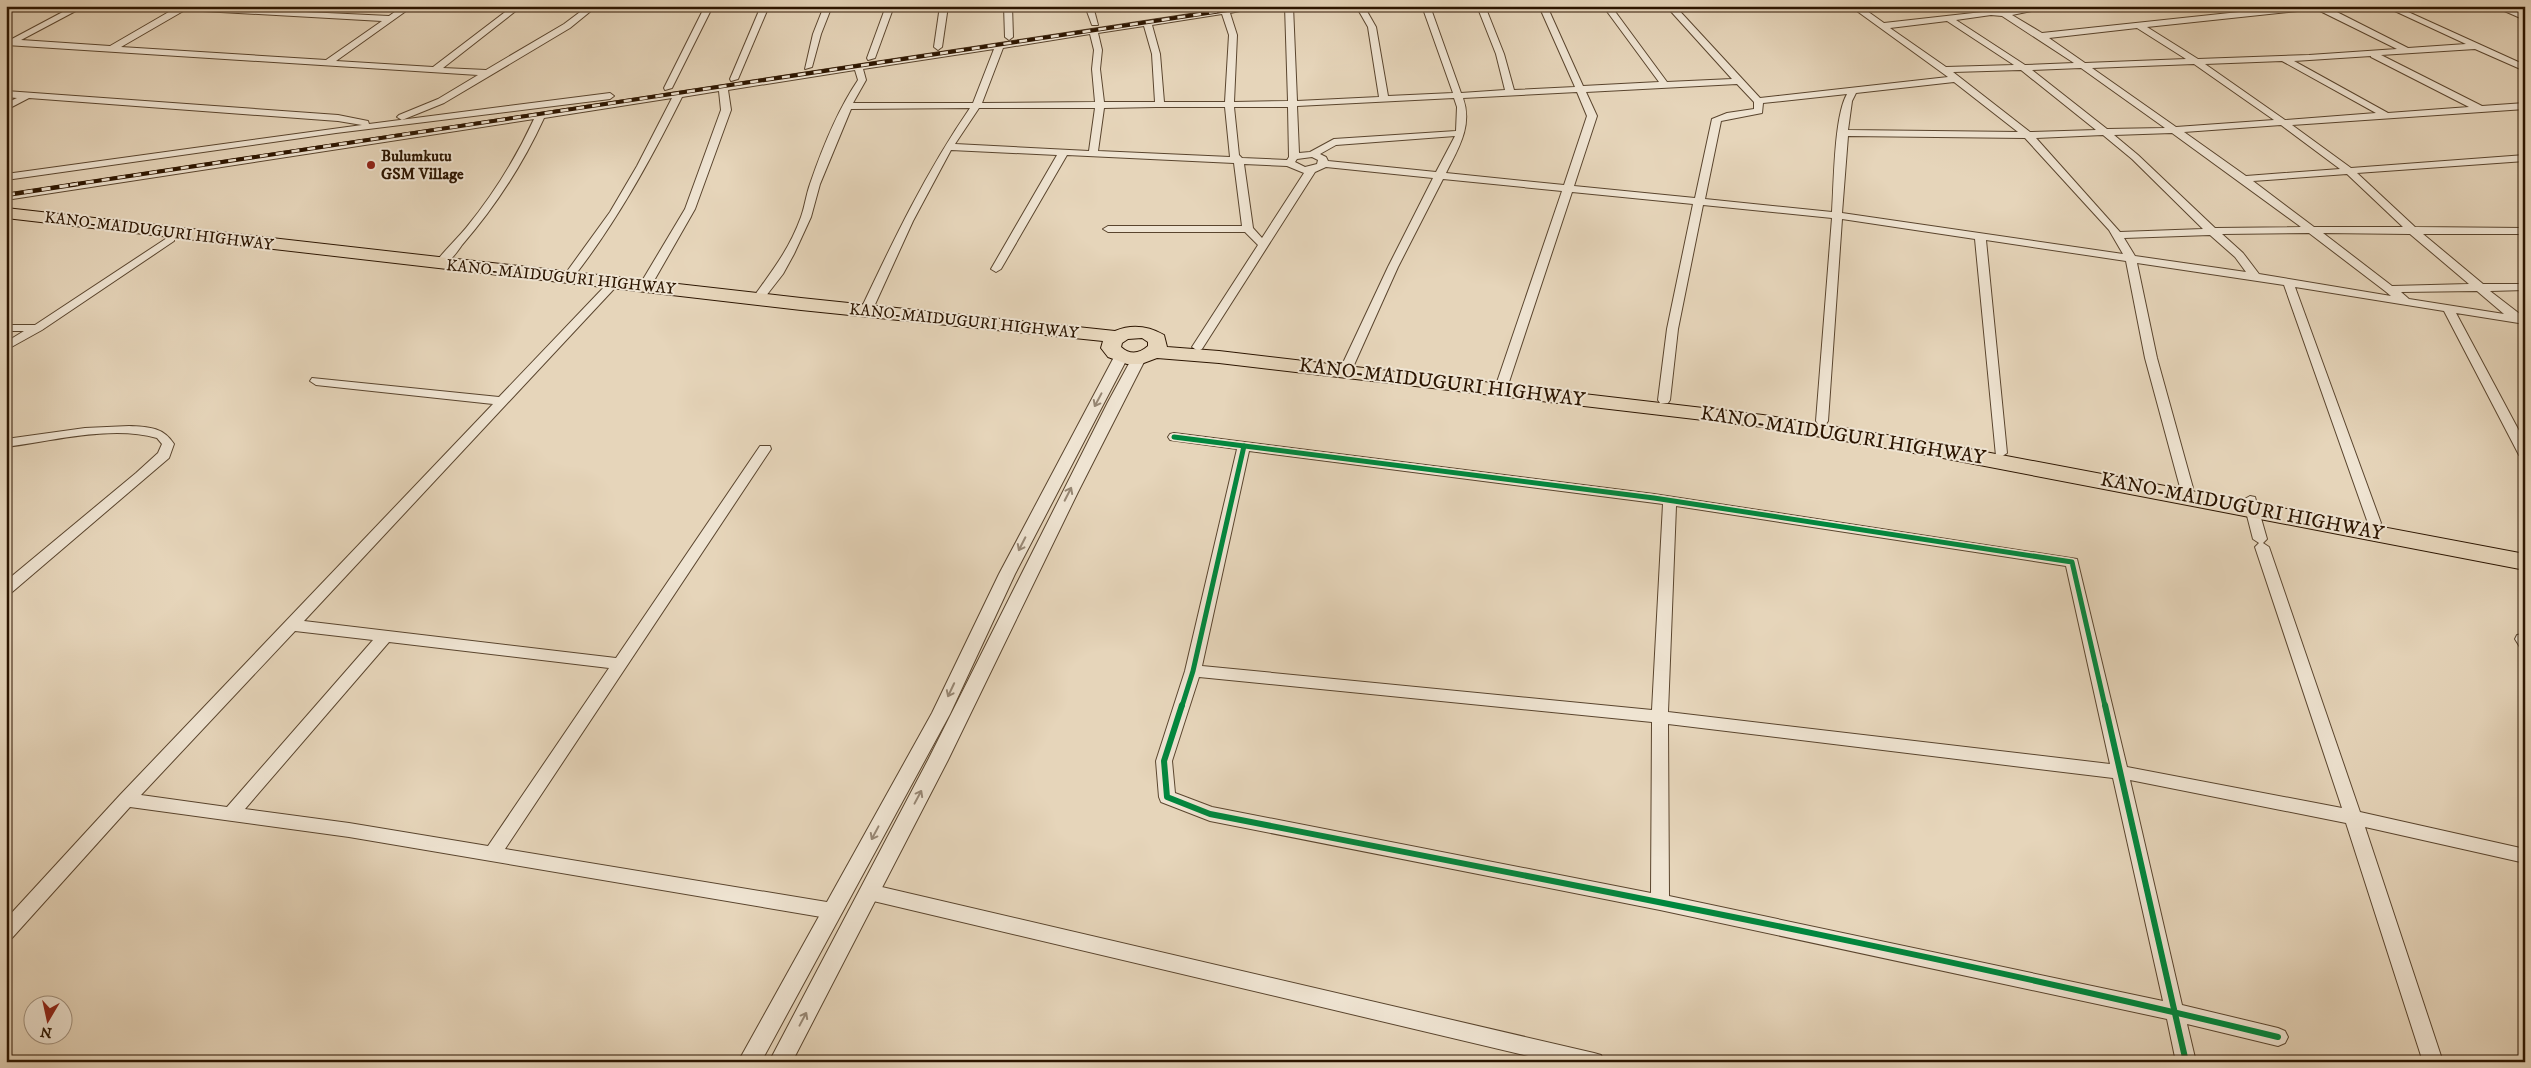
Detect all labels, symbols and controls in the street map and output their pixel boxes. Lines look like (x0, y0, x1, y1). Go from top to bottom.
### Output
place label: Bulumkutu GSM Village (381, 146, 464, 184)
marker: Bulumkutu GSM Village (365, 159, 377, 171)
street label: KANO-MAIDUGURI HIGHWAY (43, 207, 276, 255)
street label: KANO-MAIDUGURI HIGHWAY (445, 255, 678, 299)
street label: KANO-MAIDUGURI HIGHWAY (848, 299, 1081, 343)
street label: KANO-MAIDUGURI HIGHWAY (1297, 353, 1587, 413)
one-way arrow (1093, 392, 1102, 407)
street label: KANO-MAIDUGURI HIGHWAY (1699, 401, 1988, 471)
street label: KANO-MAIDUGURI HIGHWAY (2098, 467, 2386, 547)
one-way arrow (1063, 487, 1073, 502)
one-way arrow (1017, 536, 1027, 551)
one-way arrow (946, 682, 956, 697)
one-way arrow (914, 790, 924, 805)
one-way arrow (870, 826, 880, 841)
north arrow (22, 996, 72, 1046)
one-way arrow (798, 1011, 808, 1026)
text: N (39, 1022, 53, 1042)

